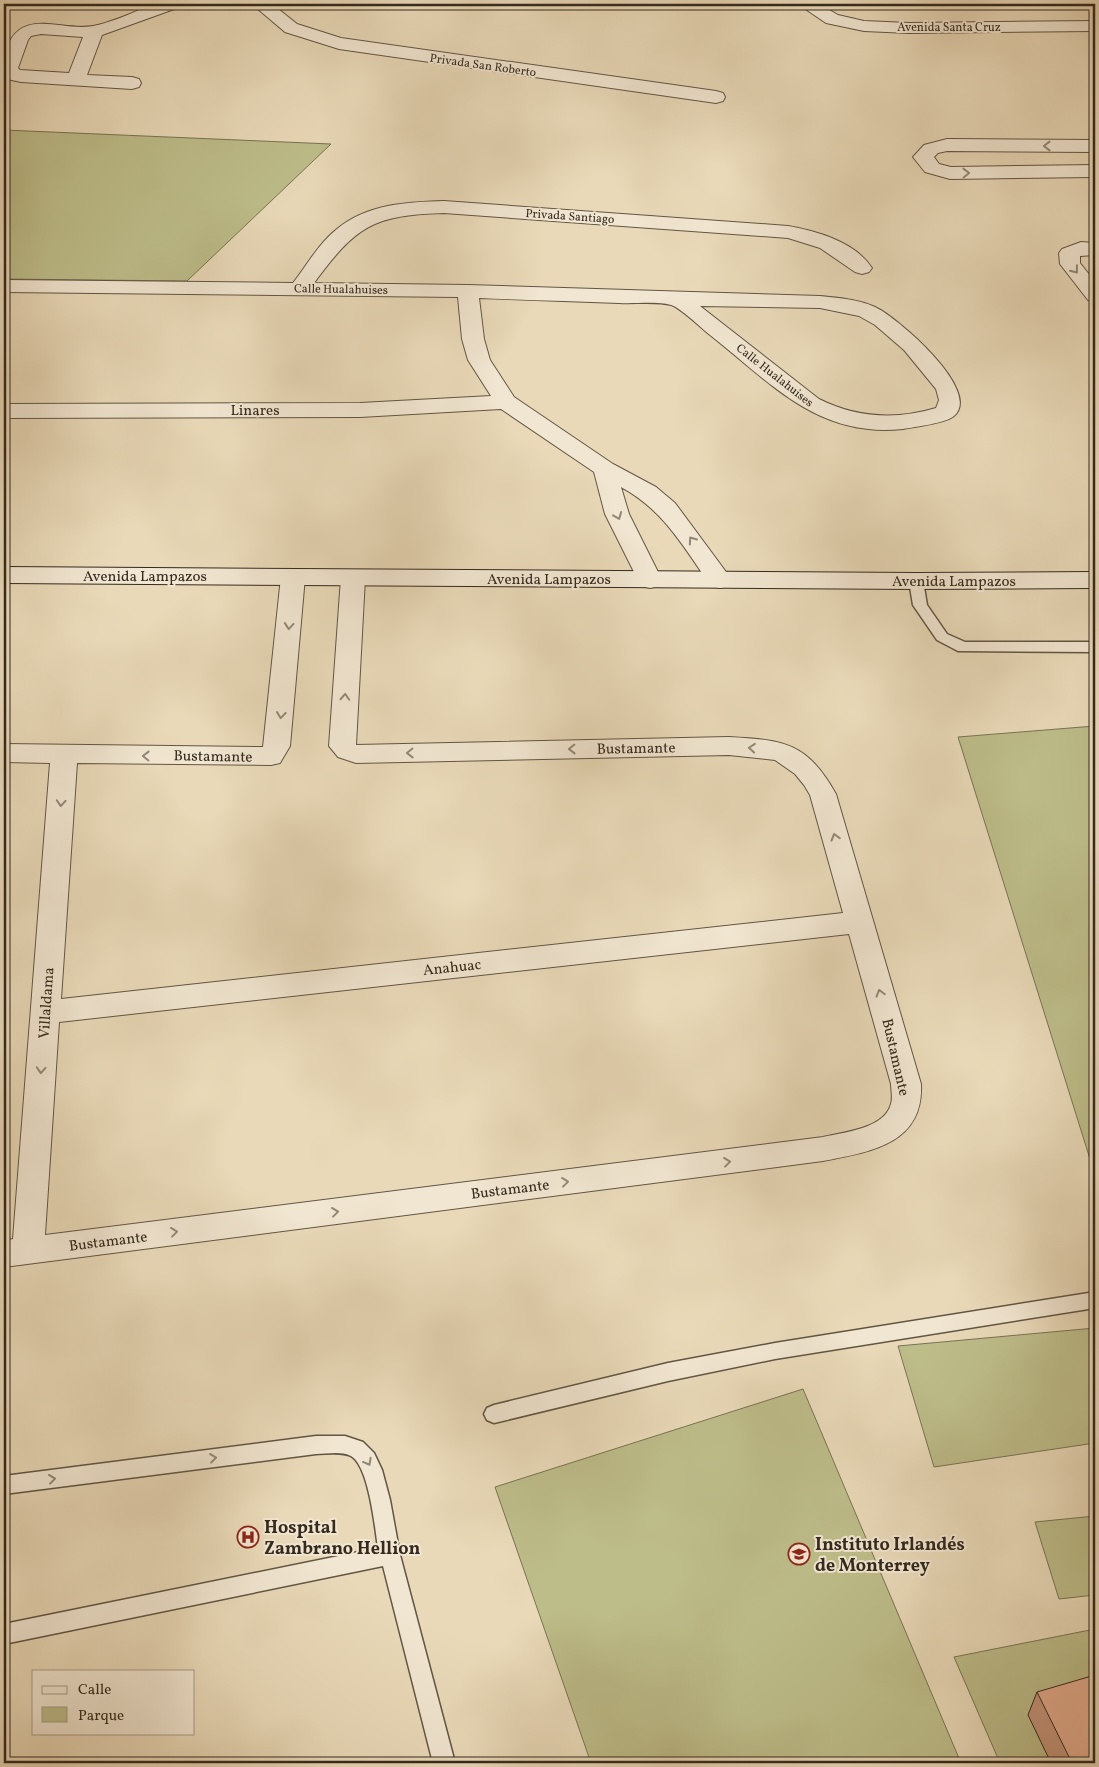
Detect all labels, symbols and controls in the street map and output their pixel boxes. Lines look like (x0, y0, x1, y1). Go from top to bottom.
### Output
street label: Avenida Santa Cruz (897, 20, 1001, 36)
street label: Privada San Roberto (429, 51, 537, 81)
one-way arrow (1042, 141, 1050, 151)
one-way arrow (962, 168, 970, 178)
street label: Privada Santiago (525, 206, 615, 228)
one-way arrow (1069, 265, 1078, 274)
street label: Calle Hualahuises (294, 281, 388, 299)
street label: Calle Hualahuises (732, 341, 816, 411)
street label: Linares (230, 401, 280, 422)
one-way arrow (612, 511, 623, 520)
one-way arrow (689, 536, 698, 546)
street label: Avenida Lampazos (83, 567, 207, 588)
street label: Avenida Lampazos (487, 570, 611, 591)
street label: Avenida Lampazos (892, 572, 1016, 593)
one-way arrow (284, 622, 295, 630)
one-way arrow (339, 693, 350, 701)
one-way arrow (276, 711, 287, 719)
street label: Bustamante (596, 738, 676, 761)
one-way arrow (748, 742, 756, 753)
one-way arrow (568, 744, 576, 755)
street label: Bustamante (173, 746, 253, 769)
one-way arrow (405, 748, 413, 758)
one-way arrow (142, 751, 150, 761)
one-way arrow (55, 800, 66, 808)
one-way arrow (831, 834, 841, 842)
street label: Anahuac (422, 955, 483, 982)
street label: Villaldama (35, 967, 60, 1040)
one-way arrow (876, 990, 886, 998)
street label: Bustamante (875, 1017, 914, 1098)
one-way arrow (35, 1066, 46, 1074)
one-way arrow (722, 1157, 731, 1167)
street label: Bustamante (470, 1175, 551, 1206)
one-way arrow (562, 1177, 570, 1188)
one-way arrow (331, 1207, 339, 1218)
street label: Bustamante (68, 1227, 149, 1258)
one-way arrow (169, 1228, 178, 1238)
one-way arrow (210, 1453, 218, 1464)
one-way arrow (361, 1457, 371, 1466)
one-way arrow (48, 1474, 56, 1485)
place label: Hospital Zambrano Hellion (264, 1516, 420, 1562)
hospital icon: Hospital Zambrano Hellion (236, 1525, 260, 1549)
place label: Instituto Irlandés de Monterrey (815, 1533, 965, 1579)
school or university icon: Instituto Irlandés de Monterrey (787, 1542, 811, 1566)
legend (32, 1670, 195, 1734)
text: Calle (78, 1680, 111, 1701)
text: Parque (78, 1706, 124, 1727)

